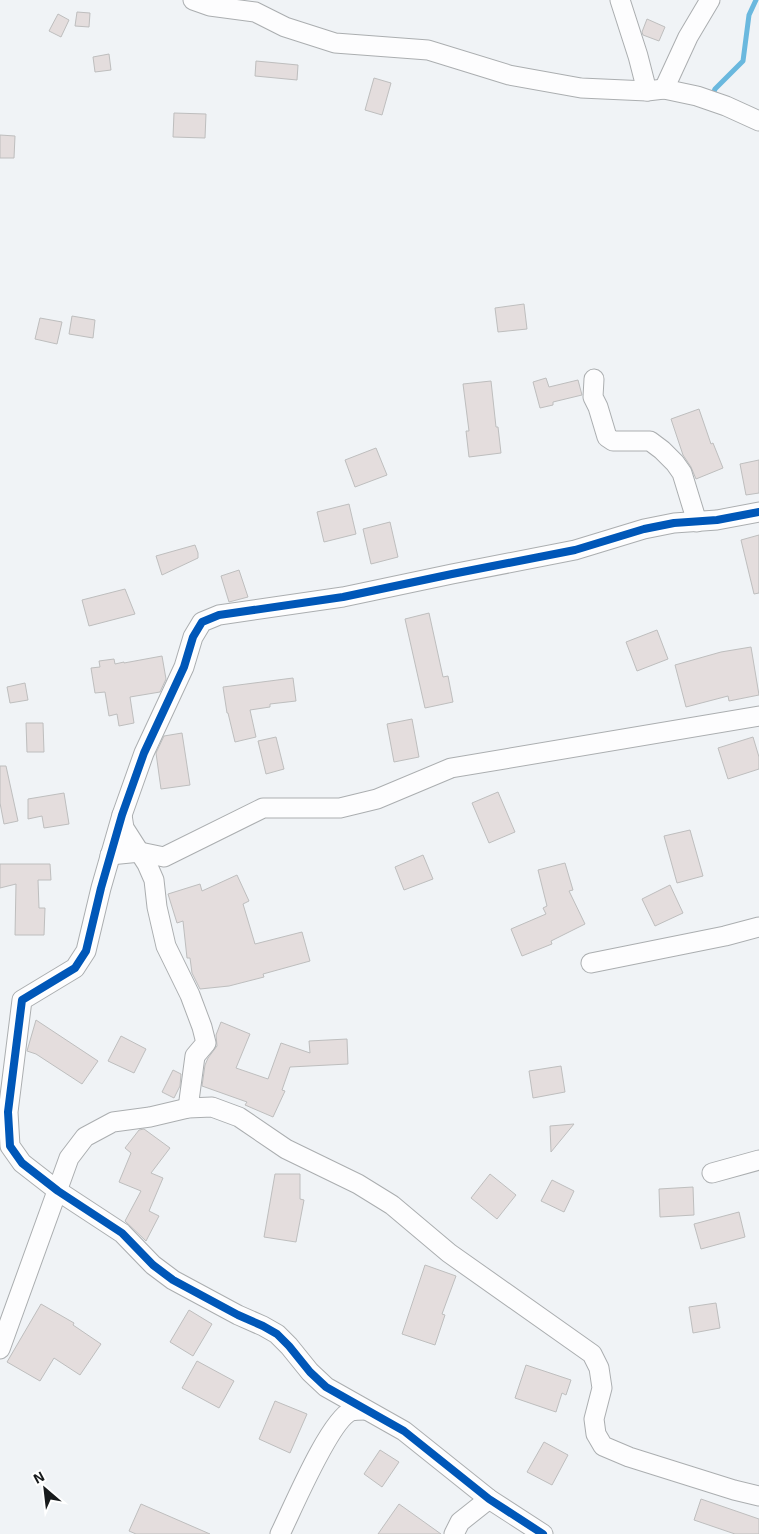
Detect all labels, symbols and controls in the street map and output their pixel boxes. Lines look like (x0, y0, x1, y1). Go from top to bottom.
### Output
north arrow (20, 1464, 70, 1514)
text: N (30, 1467, 47, 1487)

